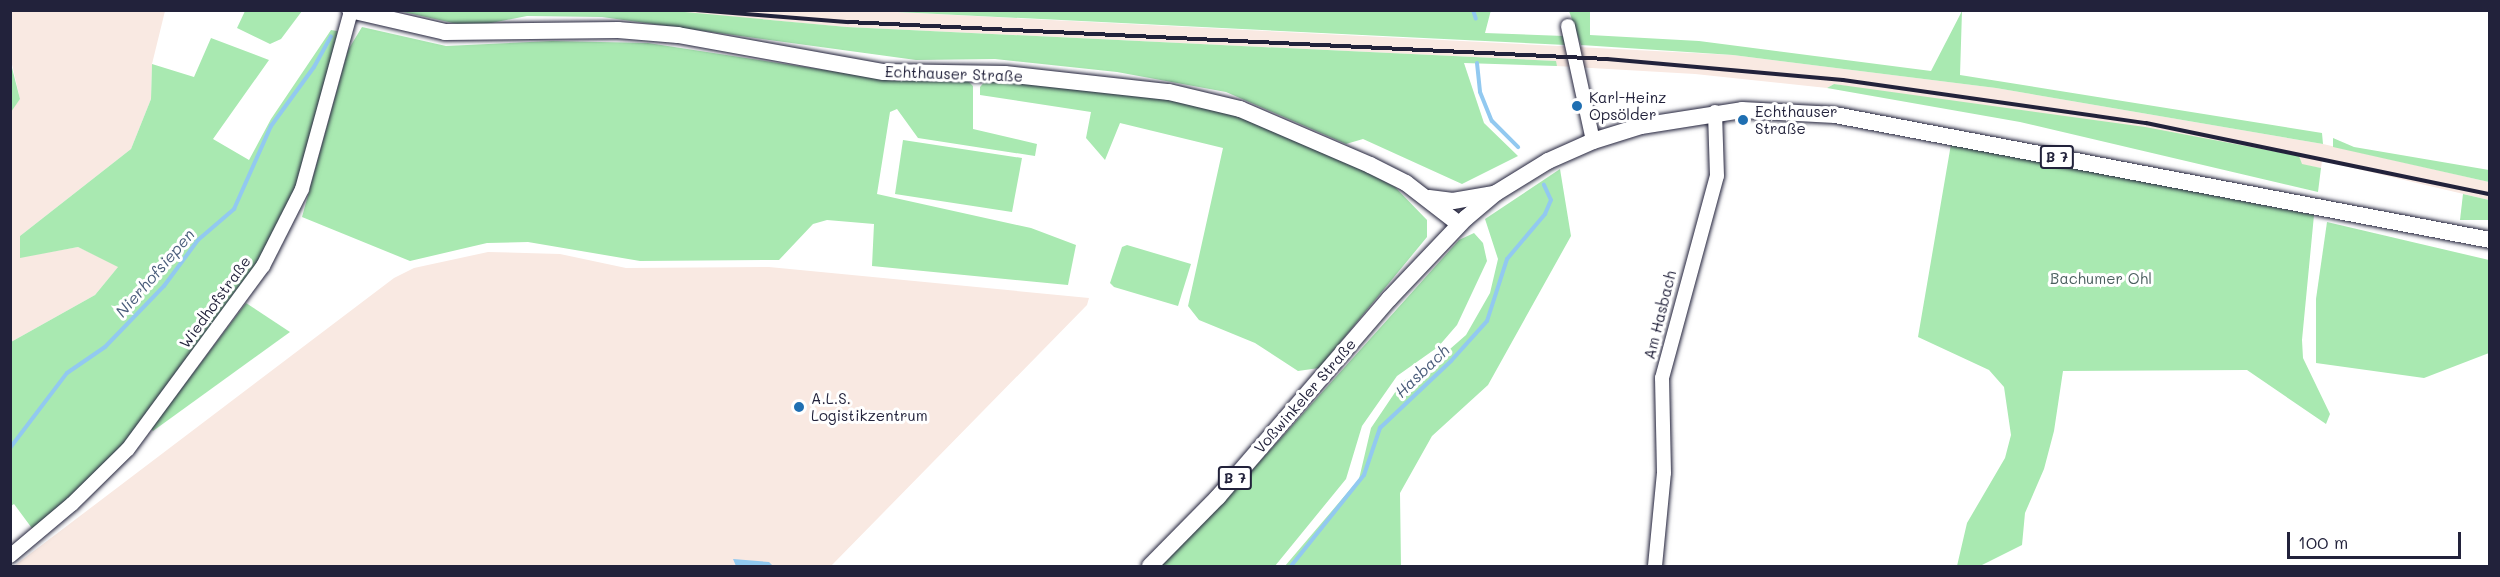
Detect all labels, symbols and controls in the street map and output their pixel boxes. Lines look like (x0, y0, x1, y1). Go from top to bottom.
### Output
street label: Echthauser Straße (885, 63, 1023, 85)
place label: Karl-Heinz Opsölder (1589, 88, 1666, 123)
marker: Karl-Heinz Opsölder (1570, 99, 1584, 113)
place label: Echthauser Straße (1755, 102, 1838, 137)
marker: Echthauser Straße (1736, 113, 1750, 127)
road number: B 7 (2039, 146, 2075, 168)
water label: Nierhofsiepen (111, 225, 199, 321)
street label: Wiedhofstraße (176, 252, 254, 352)
street label: Am Hasbach (1640, 269, 1680, 361)
park label: Bachumer Ohl (2050, 270, 2152, 288)
street label: Voßwinkeler Straße (1250, 335, 1360, 457)
water label: Hasbach (1391, 341, 1453, 401)
place label: A.L.S. Logistikzentrum (811, 389, 928, 424)
marker: A.L.S. Logistikzentrum (792, 400, 806, 414)
road number: B 7 (1217, 467, 1253, 489)
scale bar (2290, 520, 2464, 558)
text: 100 m (2298, 530, 2348, 554)

